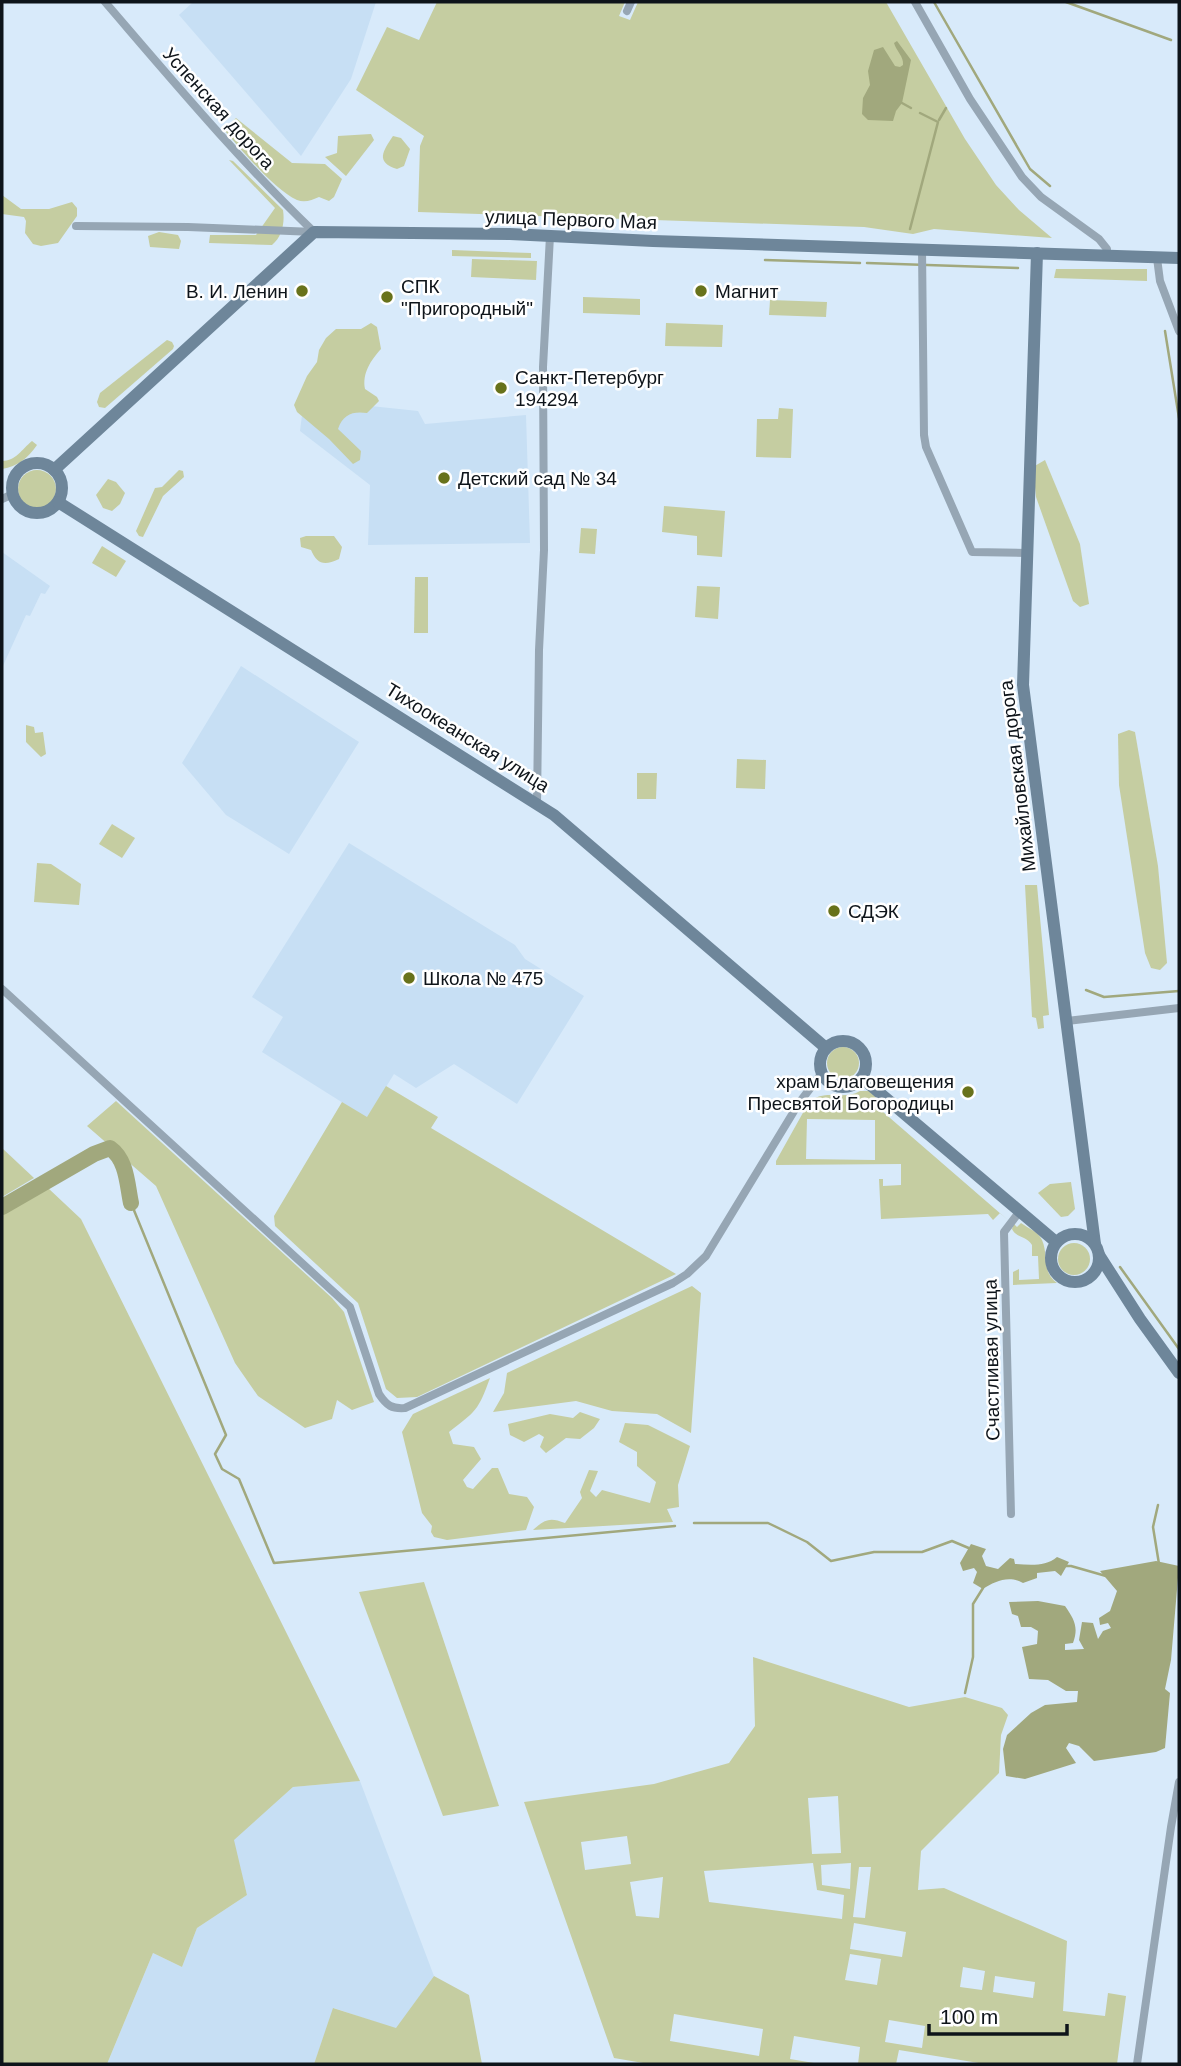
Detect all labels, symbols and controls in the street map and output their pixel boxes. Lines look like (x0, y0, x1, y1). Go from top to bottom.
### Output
street label: Успенская дорога (159, 43, 279, 174)
street label: улица Первого Мая (485, 206, 657, 233)
place label: СПК "Пригородный" (401, 276, 533, 319)
place label: В. И. Ленин (186, 281, 288, 302)
place label: Магнит (715, 281, 779, 302)
marker: В. И. Ленин (294, 283, 310, 299)
marker: Магнит (693, 283, 709, 299)
marker: СПК "Пригородный" (379, 289, 395, 305)
place label: Санкт-Петербург 194294 (515, 367, 664, 410)
marker: Санкт-Петербург 194294 (493, 380, 509, 396)
place label: Детский сад № 34 (458, 468, 617, 489)
marker: Детский сад № 34 (436, 470, 452, 486)
street label: Тихоокеанская улица (382, 679, 554, 797)
street label: Михайловская дорога (995, 679, 1040, 873)
place label: СДЭК (848, 901, 899, 922)
marker: СДЭК (826, 903, 842, 919)
place label: Школа № 475 (423, 968, 543, 989)
marker: Школа № 475 (401, 970, 417, 986)
place label: храм Благовещения Пресвятой Богородицы (748, 1071, 954, 1114)
marker: храм Благовещения Пресвятой Богородицы (960, 1084, 976, 1100)
street label: Счастливая улица (980, 1279, 1003, 1441)
scale bar (929, 1993, 1067, 2037)
text: 100 m (940, 2005, 998, 2028)

